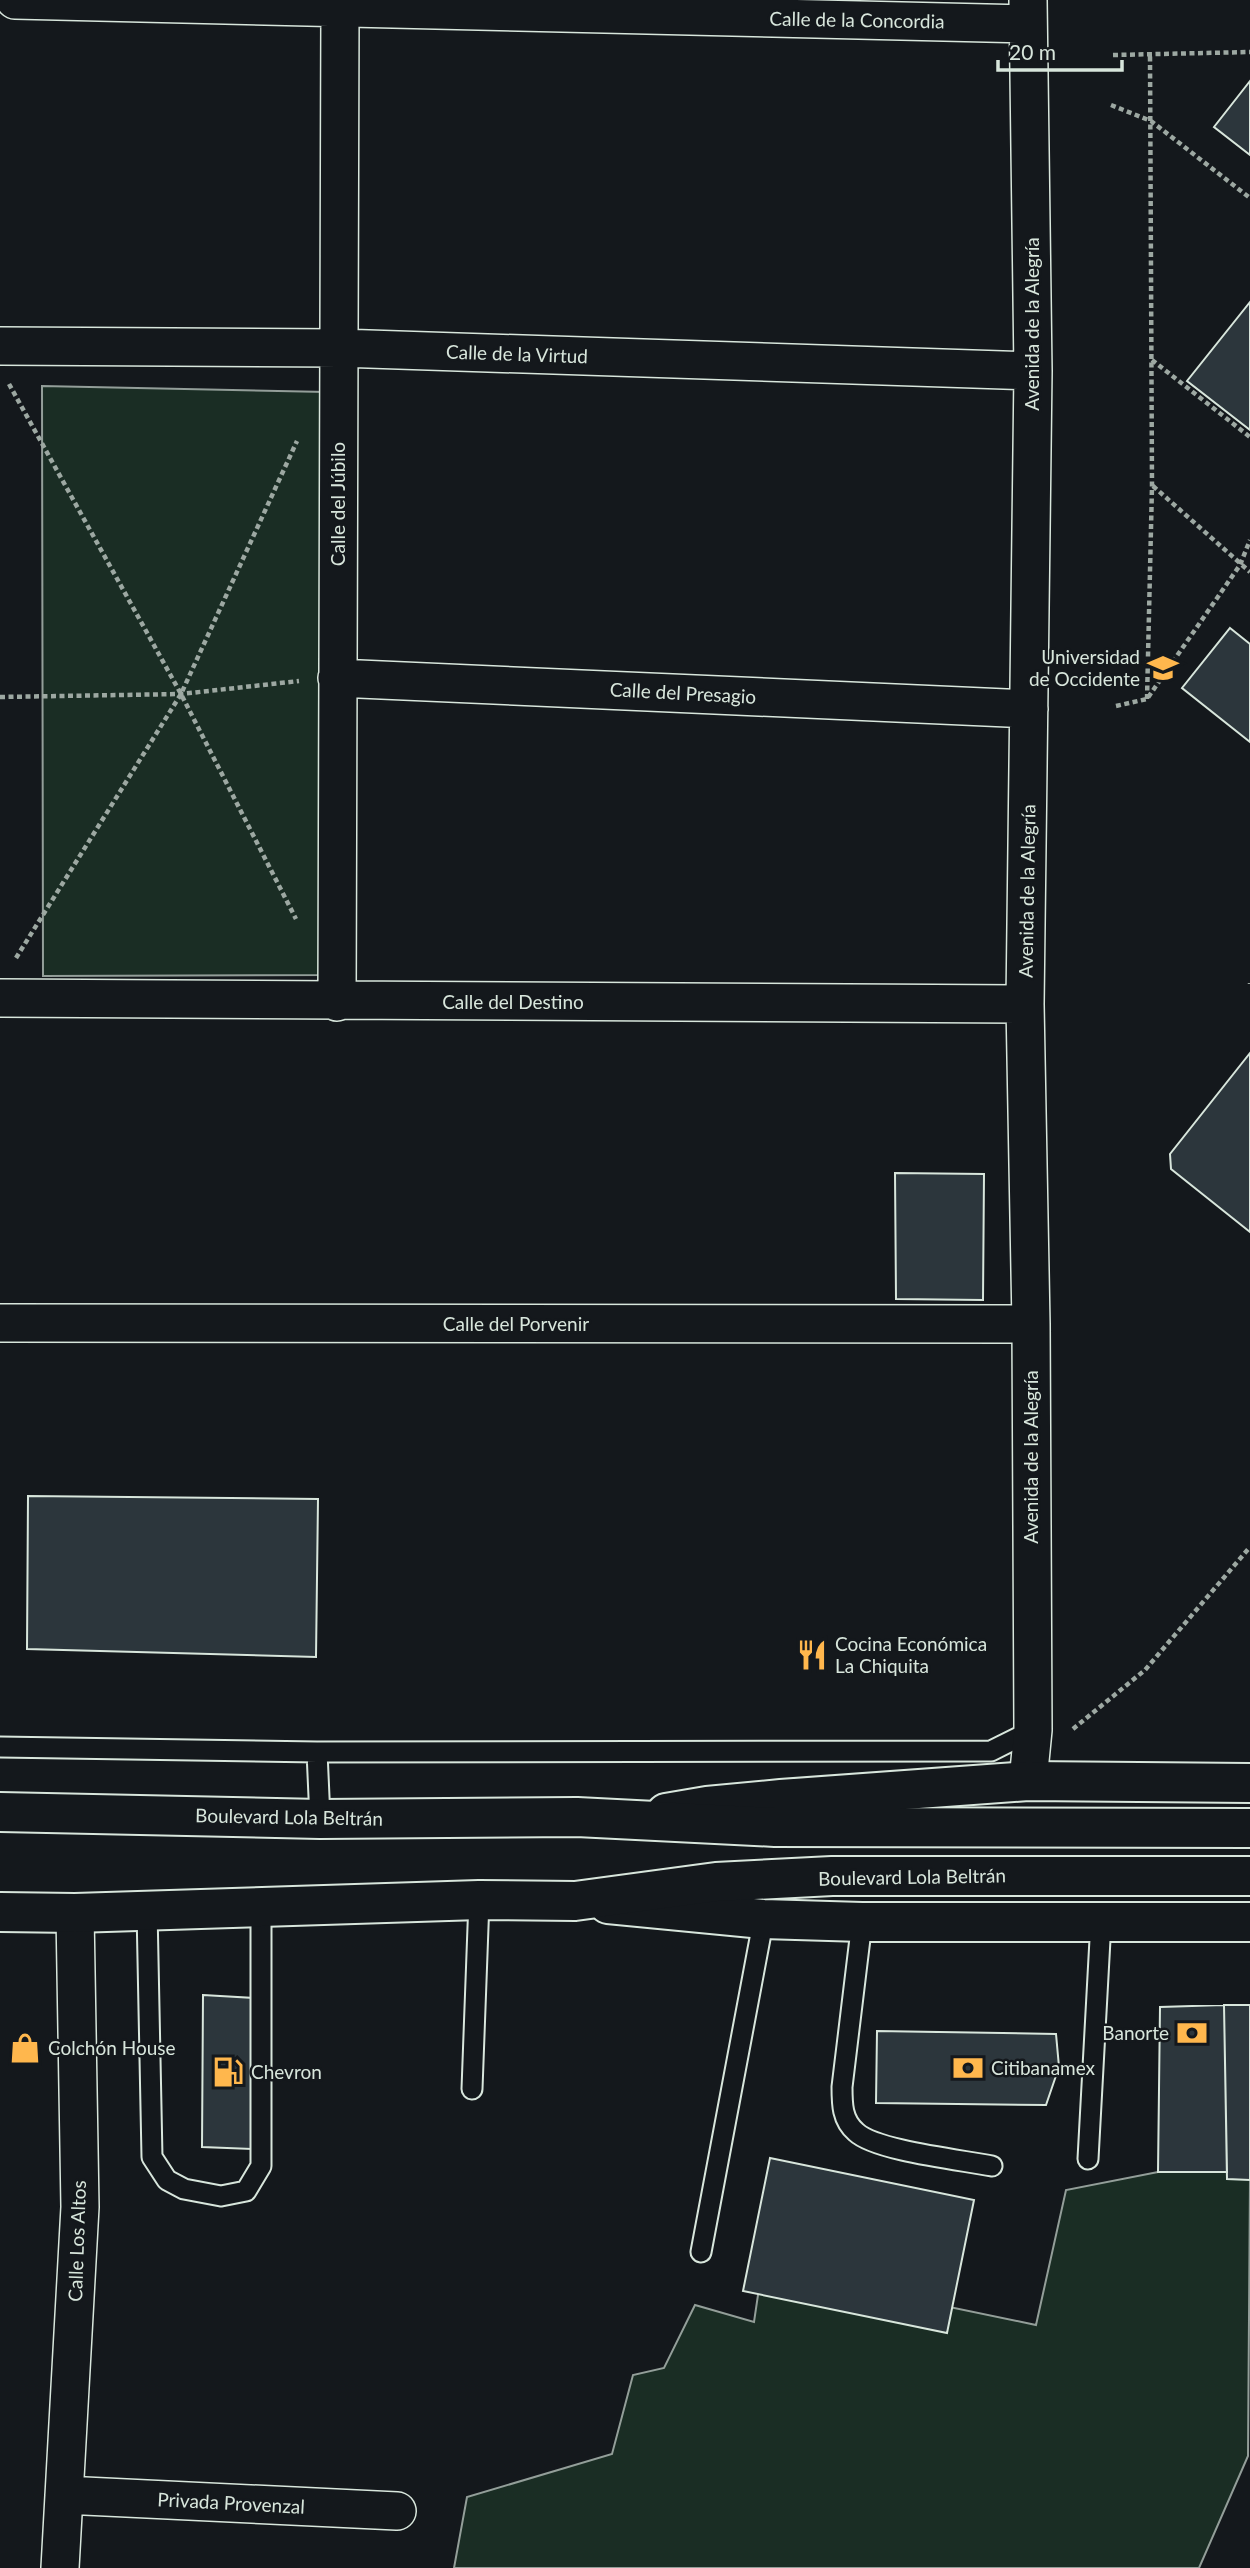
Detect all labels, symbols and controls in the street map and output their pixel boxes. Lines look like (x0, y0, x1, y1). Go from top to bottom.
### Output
street label: Calle de la Concordia (769, 6, 945, 33)
scale bar (998, 28, 1122, 72)
text: 20 m (1009, 39, 1056, 64)
street label: Avenida de la Alegría (1020, 237, 1043, 411)
street label: Calle de la Virtud (446, 340, 588, 367)
street label: Calle del Júbilo (326, 442, 349, 566)
place label: Universidad de Occidente (1029, 645, 1140, 690)
school or university icon: Universidad de Occidente (1146, 651, 1180, 685)
street label: Calle del Presagio (609, 677, 757, 708)
street label: Avenida de la Alegría (1013, 804, 1040, 978)
street label: Calle del Destino (442, 990, 584, 1013)
street label: Calle del Porvenir (443, 1312, 589, 1335)
street label: Avenida de la Alegría (1019, 1370, 1042, 1544)
place label: Cocina Económica La Chiquita (835, 1632, 987, 1677)
restaurant icon: Cocina Económica La Chiquita (795, 1638, 829, 1672)
street label: Boulevard Lola Beltrán (195, 1803, 383, 1830)
street label: Boulevard Lola Beltrán (818, 1863, 1006, 1890)
bank icon: Banorte (1175, 2016, 1209, 2050)
place label: Banorte (1102, 2021, 1169, 2044)
shop icon: Colchón House (8, 2031, 42, 2065)
place label: Colchón House (48, 2036, 176, 2059)
bank icon: Citibanamex (951, 2051, 985, 2085)
fuel station icon: Chevron (211, 2055, 245, 2089)
place label: Citibanamex (991, 2056, 1096, 2079)
place label: Chevron (251, 2060, 322, 2083)
street label: Calle Los Altos (63, 2180, 90, 2302)
street label: Privada Provenzal (157, 2487, 305, 2518)

